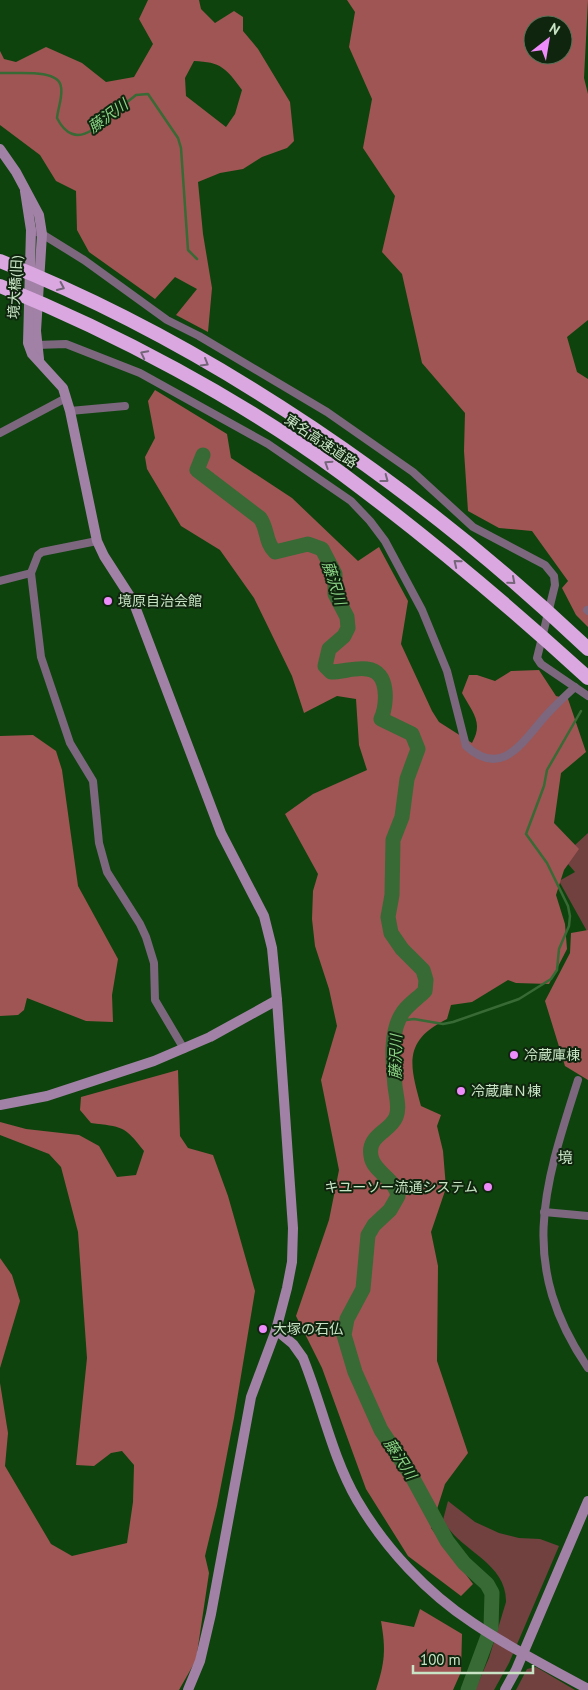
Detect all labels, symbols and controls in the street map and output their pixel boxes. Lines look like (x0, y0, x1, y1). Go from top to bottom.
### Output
north arrow (523, 15, 573, 65)
text: N (546, 19, 563, 39)
water label: 藤沢川 (84, 94, 133, 137)
street label: 境大橋(旧) (4, 255, 26, 319)
one-way arrow (56, 281, 65, 292)
one-way arrow (140, 350, 149, 360)
one-way arrow (199, 356, 208, 366)
street label: 東名高速道路 (281, 410, 361, 472)
one-way arrow (324, 461, 333, 471)
one-way arrow (379, 474, 388, 482)
water label: 藤沢川 (318, 559, 351, 609)
one-way arrow (453, 560, 462, 569)
one-way arrow (506, 575, 515, 583)
place label: 境原自治会館 (118, 592, 202, 610)
marker: 境原自治会館 (102, 595, 114, 607)
water label: 藤沢川 (386, 1032, 405, 1080)
place label: 冷蔵庫棟 (524, 1046, 580, 1064)
marker: 冷蔵庫棟 (508, 1049, 520, 1061)
place label: 冷蔵庫Ｎ棟 (471, 1082, 541, 1100)
marker: 冷蔵庫Ｎ棟 (455, 1085, 467, 1097)
district label: 境 (557, 1148, 573, 1167)
place label: キユーソー流通システム (324, 1178, 478, 1196)
marker: キユーソー流通システム (482, 1181, 494, 1193)
place label: 大塚の石仏 (273, 1320, 343, 1338)
marker: 大塚の石仏 (257, 1323, 269, 1335)
water label: 藤沢川 (380, 1435, 422, 1484)
scale bar (413, 1642, 533, 1674)
text: 100 m (420, 1650, 461, 1669)

